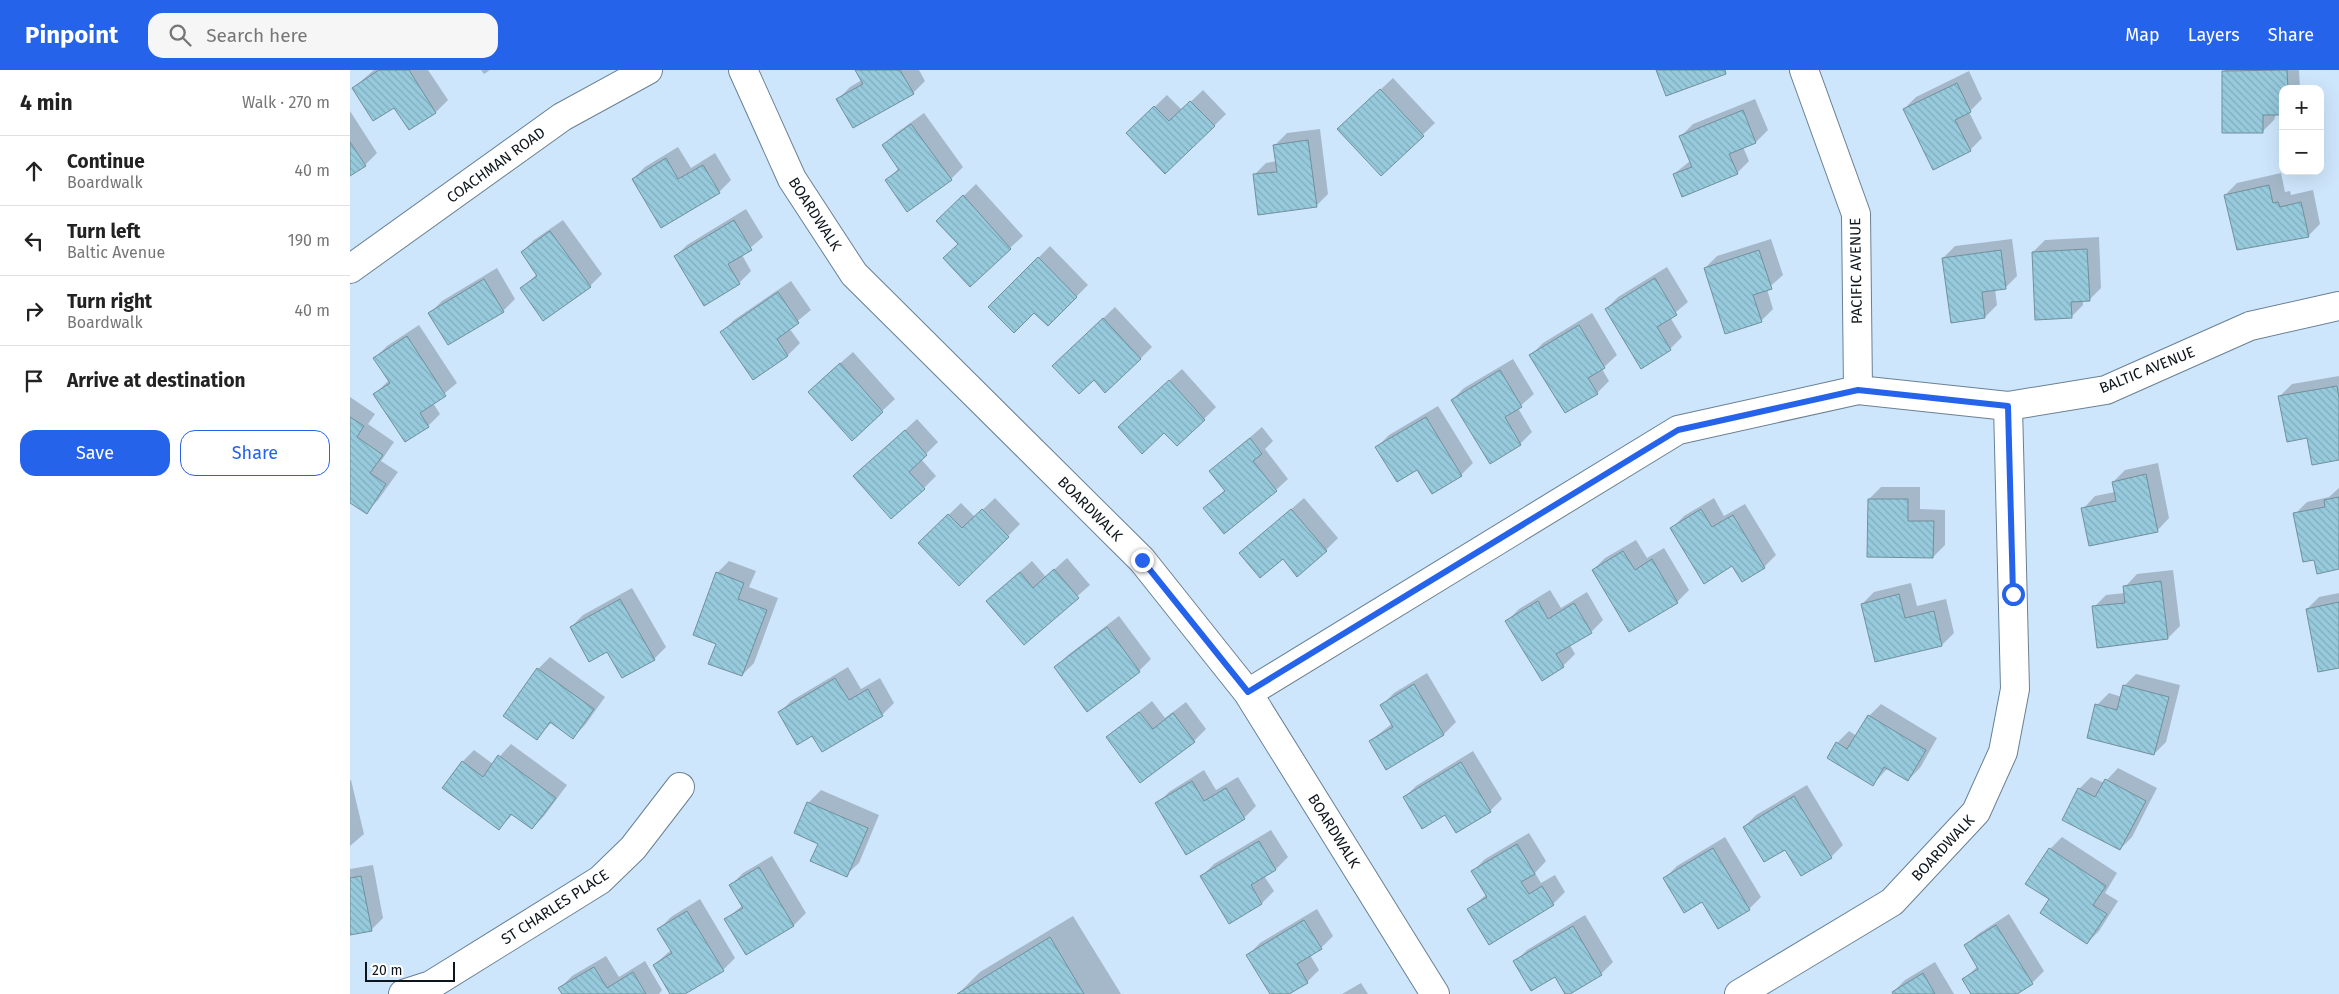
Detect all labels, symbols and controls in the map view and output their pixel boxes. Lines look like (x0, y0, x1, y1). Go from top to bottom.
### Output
search box (148, 13, 498, 58)
text: Pinpoint (25, 21, 118, 49)
icon: search (166, 21, 194, 49)
text: Search here (206, 24, 308, 47)
text: Map (2125, 24, 2160, 46)
text: Layers (2188, 24, 2240, 46)
text: Share (2268, 24, 2314, 46)
map controls (2279, 85, 2324, 175)
button: + (2279, 85, 2324, 130)
text: 4 min (20, 90, 73, 116)
text: Walk · 270 m (242, 93, 330, 112)
street label: COACHMAN ROAD (443, 123, 549, 207)
button: − (2279, 130, 2324, 175)
text: Continue (67, 150, 145, 173)
icon: ahead (20, 157, 48, 185)
text: 40 m (295, 161, 330, 180)
text: Boardwalk (67, 173, 143, 192)
street label: BOARDWALK (785, 174, 846, 254)
street label: PACIFIC AVENUE (1846, 218, 1866, 324)
text: Turn left (67, 220, 141, 243)
icon: left (20, 227, 48, 255)
text: 190 m (288, 231, 330, 250)
text: Baltic Avenue (67, 243, 165, 262)
text: Turn right (67, 290, 152, 313)
icon: right (20, 297, 48, 325)
text: 40 m (295, 301, 330, 320)
text: Boardwalk (67, 313, 143, 332)
street label: BALTIC AVENUE (2097, 343, 2197, 397)
icon: arrive (20, 367, 48, 395)
text: Arrive at destination (67, 369, 246, 392)
button: Save (20, 430, 170, 476)
button: Share (180, 430, 330, 476)
street label: BOARDWALK (1054, 473, 1126, 545)
route end (1131, 549, 1154, 572)
route start (2002, 583, 2025, 606)
street label: BOARDWALK (1304, 791, 1364, 872)
street label: BOARDWALK (1908, 811, 1978, 885)
street label: ST CHARLES PLACE (498, 866, 612, 948)
scale bar (365, 959, 455, 982)
text: 20 m (372, 962, 402, 979)

